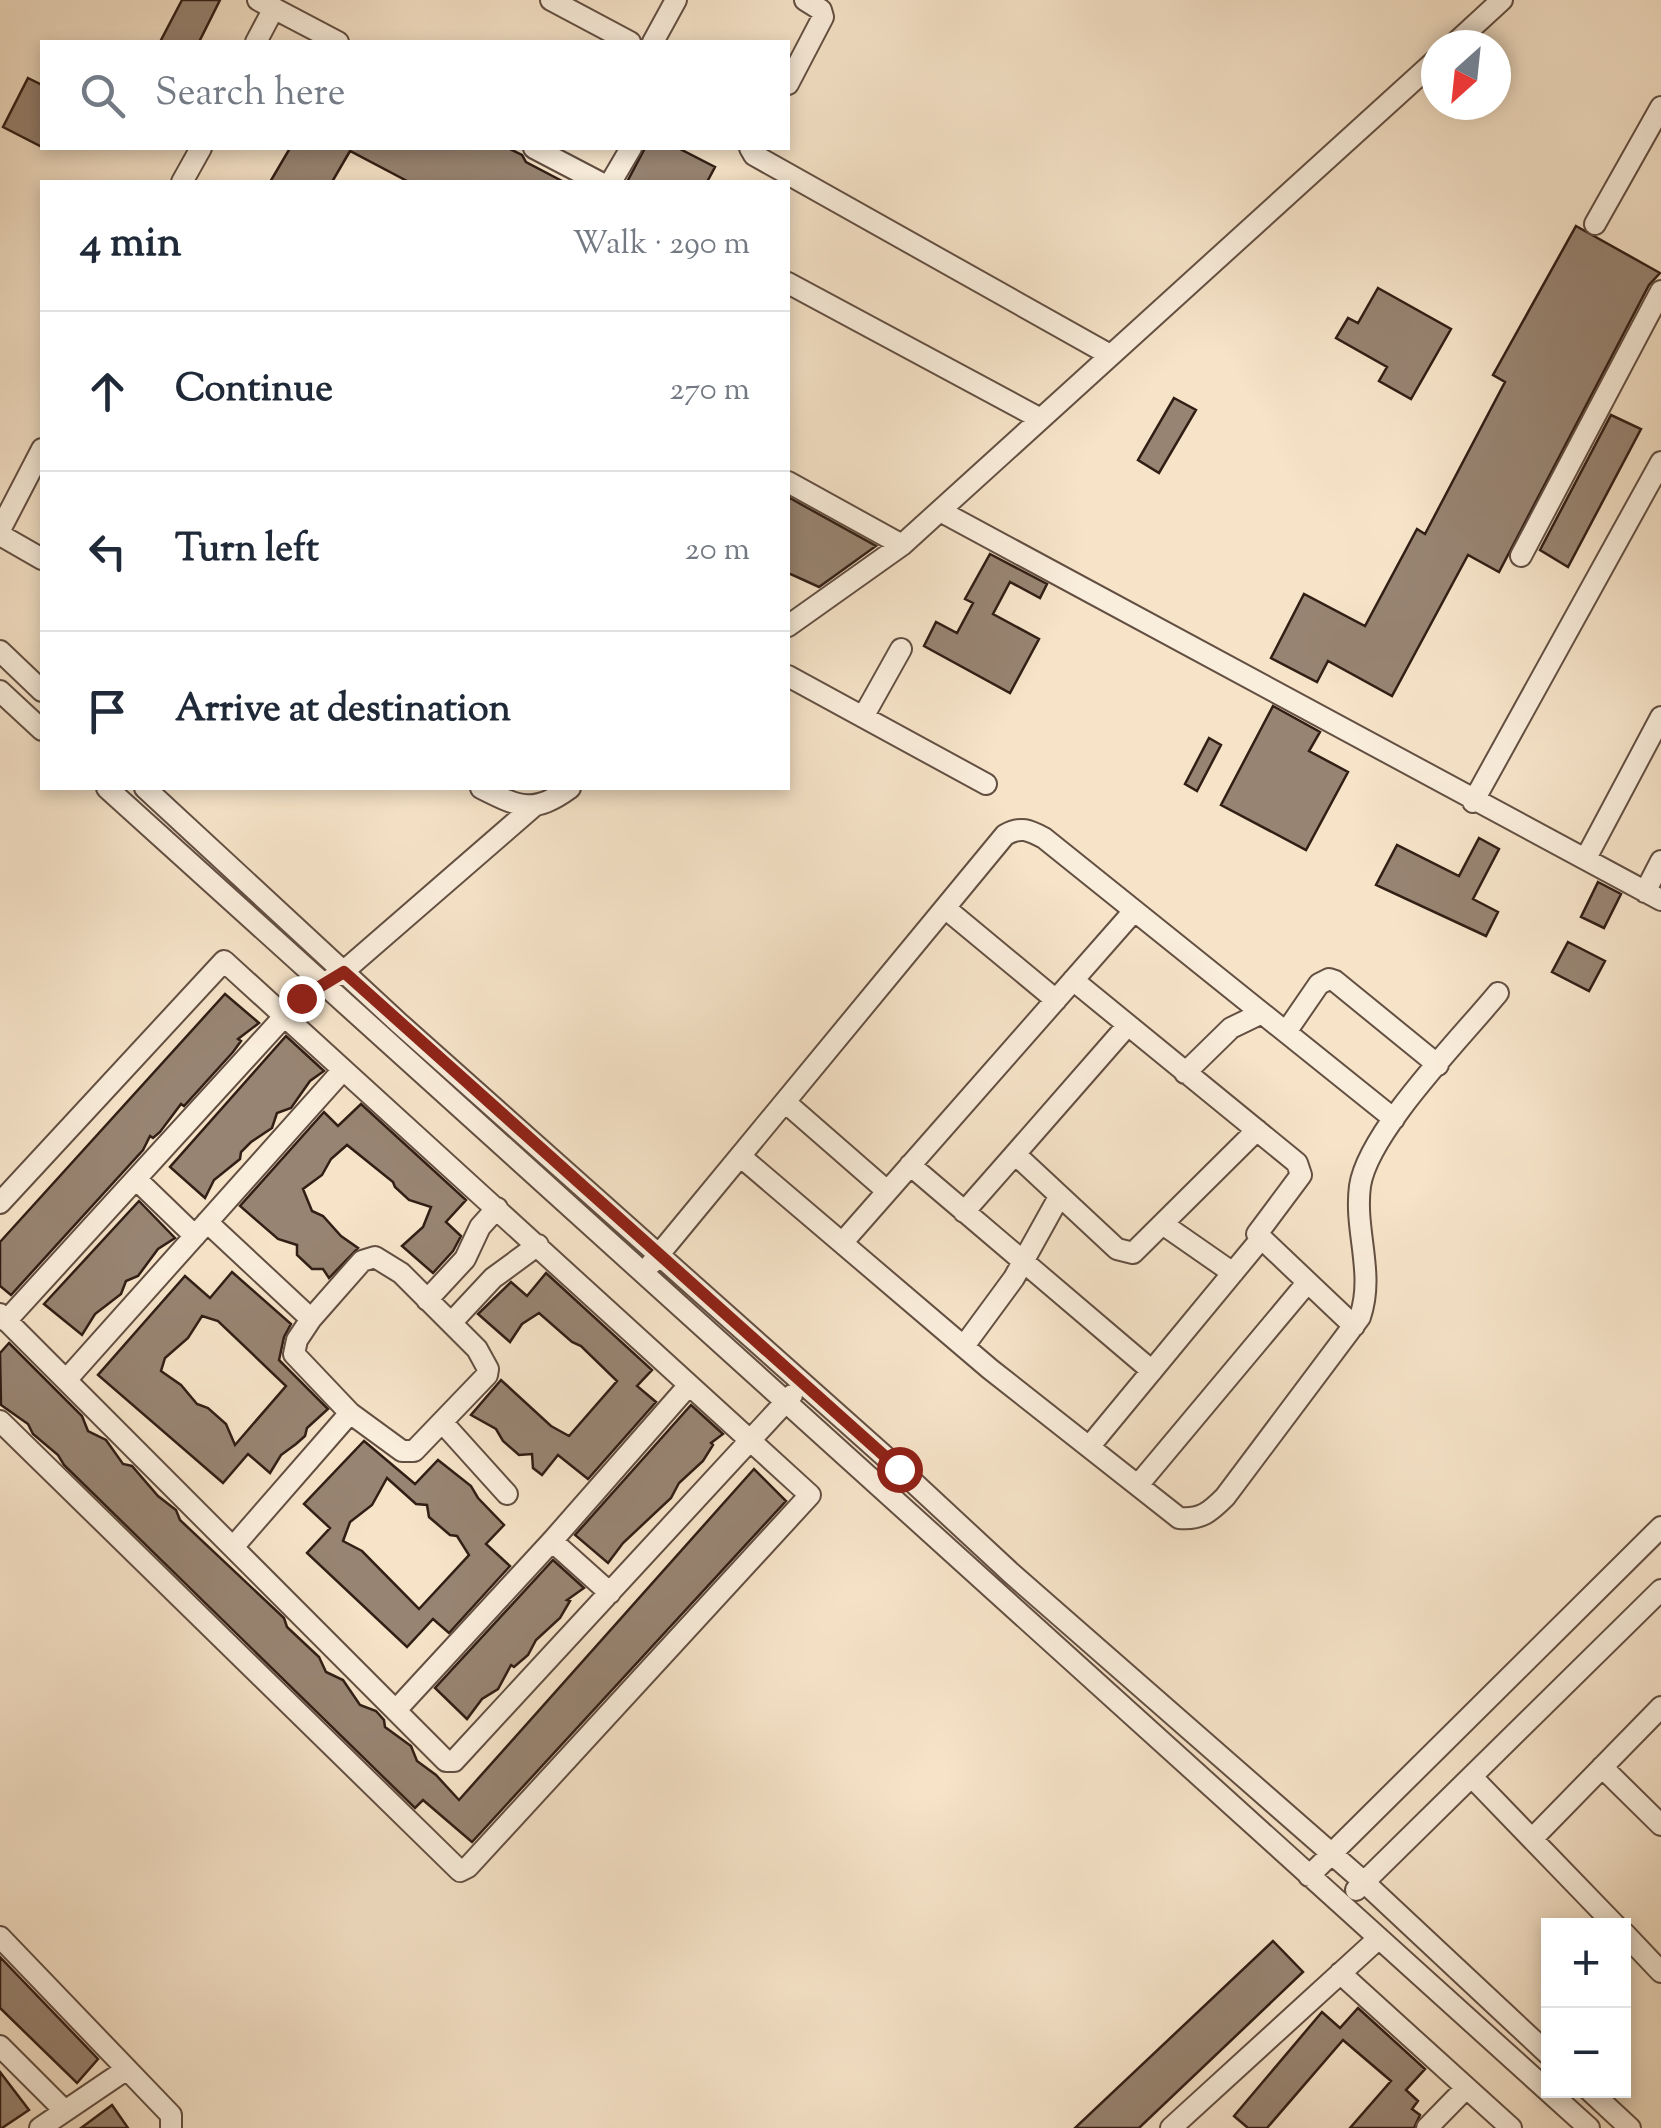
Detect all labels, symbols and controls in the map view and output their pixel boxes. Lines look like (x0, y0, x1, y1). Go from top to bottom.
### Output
north arrow (1421, 30, 1511, 120)
search box (40, 40, 790, 150)
icon: search (75, 68, 130, 123)
text: Search here (155, 68, 346, 122)
text: 4 min (80, 215, 182, 275)
text: Walk · 290 m (572, 222, 750, 268)
icon: ahead (80, 364, 135, 419)
text: Continue (175, 364, 333, 418)
text: 270 m (669, 368, 750, 414)
icon: left (80, 524, 135, 579)
text: Turn left (175, 524, 319, 578)
text: 20 m (685, 528, 750, 574)
icon: arrive (80, 684, 135, 739)
text: Arrive at destination (175, 684, 511, 738)
route end (279, 976, 325, 1022)
route start (877, 1447, 923, 1493)
map controls (1541, 1918, 1631, 2098)
button: + (1541, 1918, 1631, 2008)
button: − (1541, 2008, 1631, 2098)

